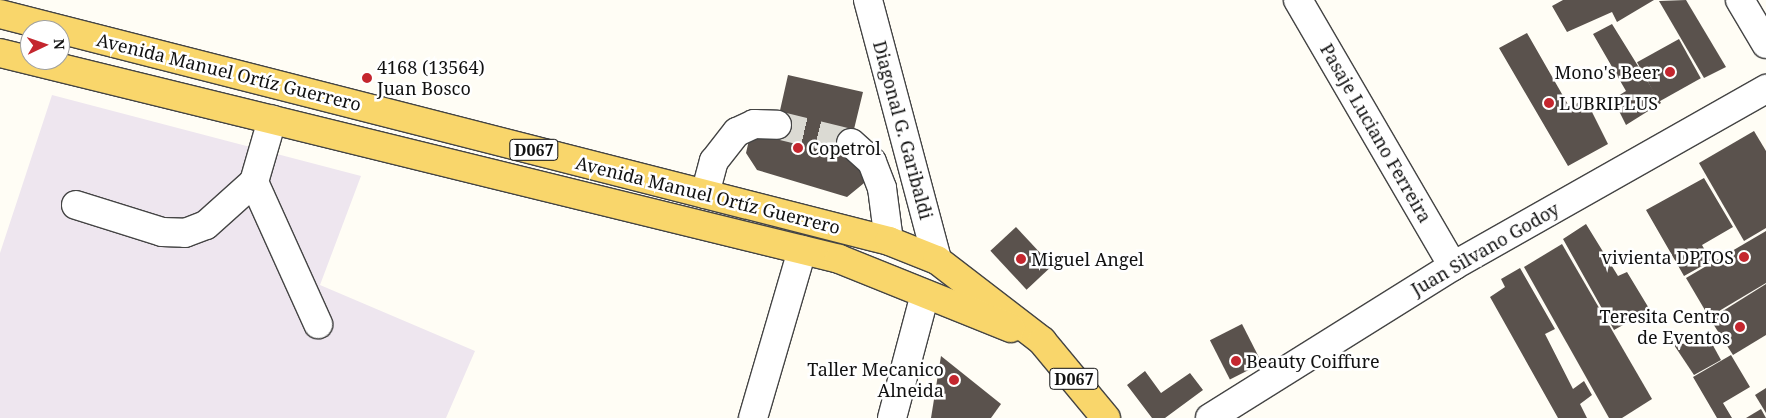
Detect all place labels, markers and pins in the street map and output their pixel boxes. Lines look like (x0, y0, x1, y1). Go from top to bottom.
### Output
place label: 4168 (13564) Juan Bosco (377, 57, 485, 100)
place label: Mono's Beer (1554, 61, 1660, 83)
marker: Mono's Beer (1664, 66, 1676, 78)
marker: 4168 (13564) Juan Bosco (361, 72, 373, 84)
place label: LUBRIPLUS (1559, 92, 1658, 114)
marker: LUBRIPLUS (1543, 97, 1555, 109)
place label: Copetrol (808, 137, 881, 159)
marker: Copetrol (792, 142, 804, 154)
place label: vivienta DPTOS (1601, 246, 1734, 268)
place label: Miguel Angel (1031, 248, 1144, 270)
marker: vivienta DPTOS (1738, 251, 1750, 263)
marker: Miguel Angel (1015, 253, 1027, 265)
place label: Teresita Centro de Eventos (1600, 306, 1730, 348)
marker: Teresita Centro de Eventos (1734, 321, 1746, 333)
place label: Beauty Coiffure (1246, 350, 1380, 372)
marker: Beauty Coiffure (1230, 355, 1242, 367)
place label: Taller Mecanico Alneida (807, 359, 944, 402)
marker: Taller Mecanico Alneida (948, 374, 960, 386)

